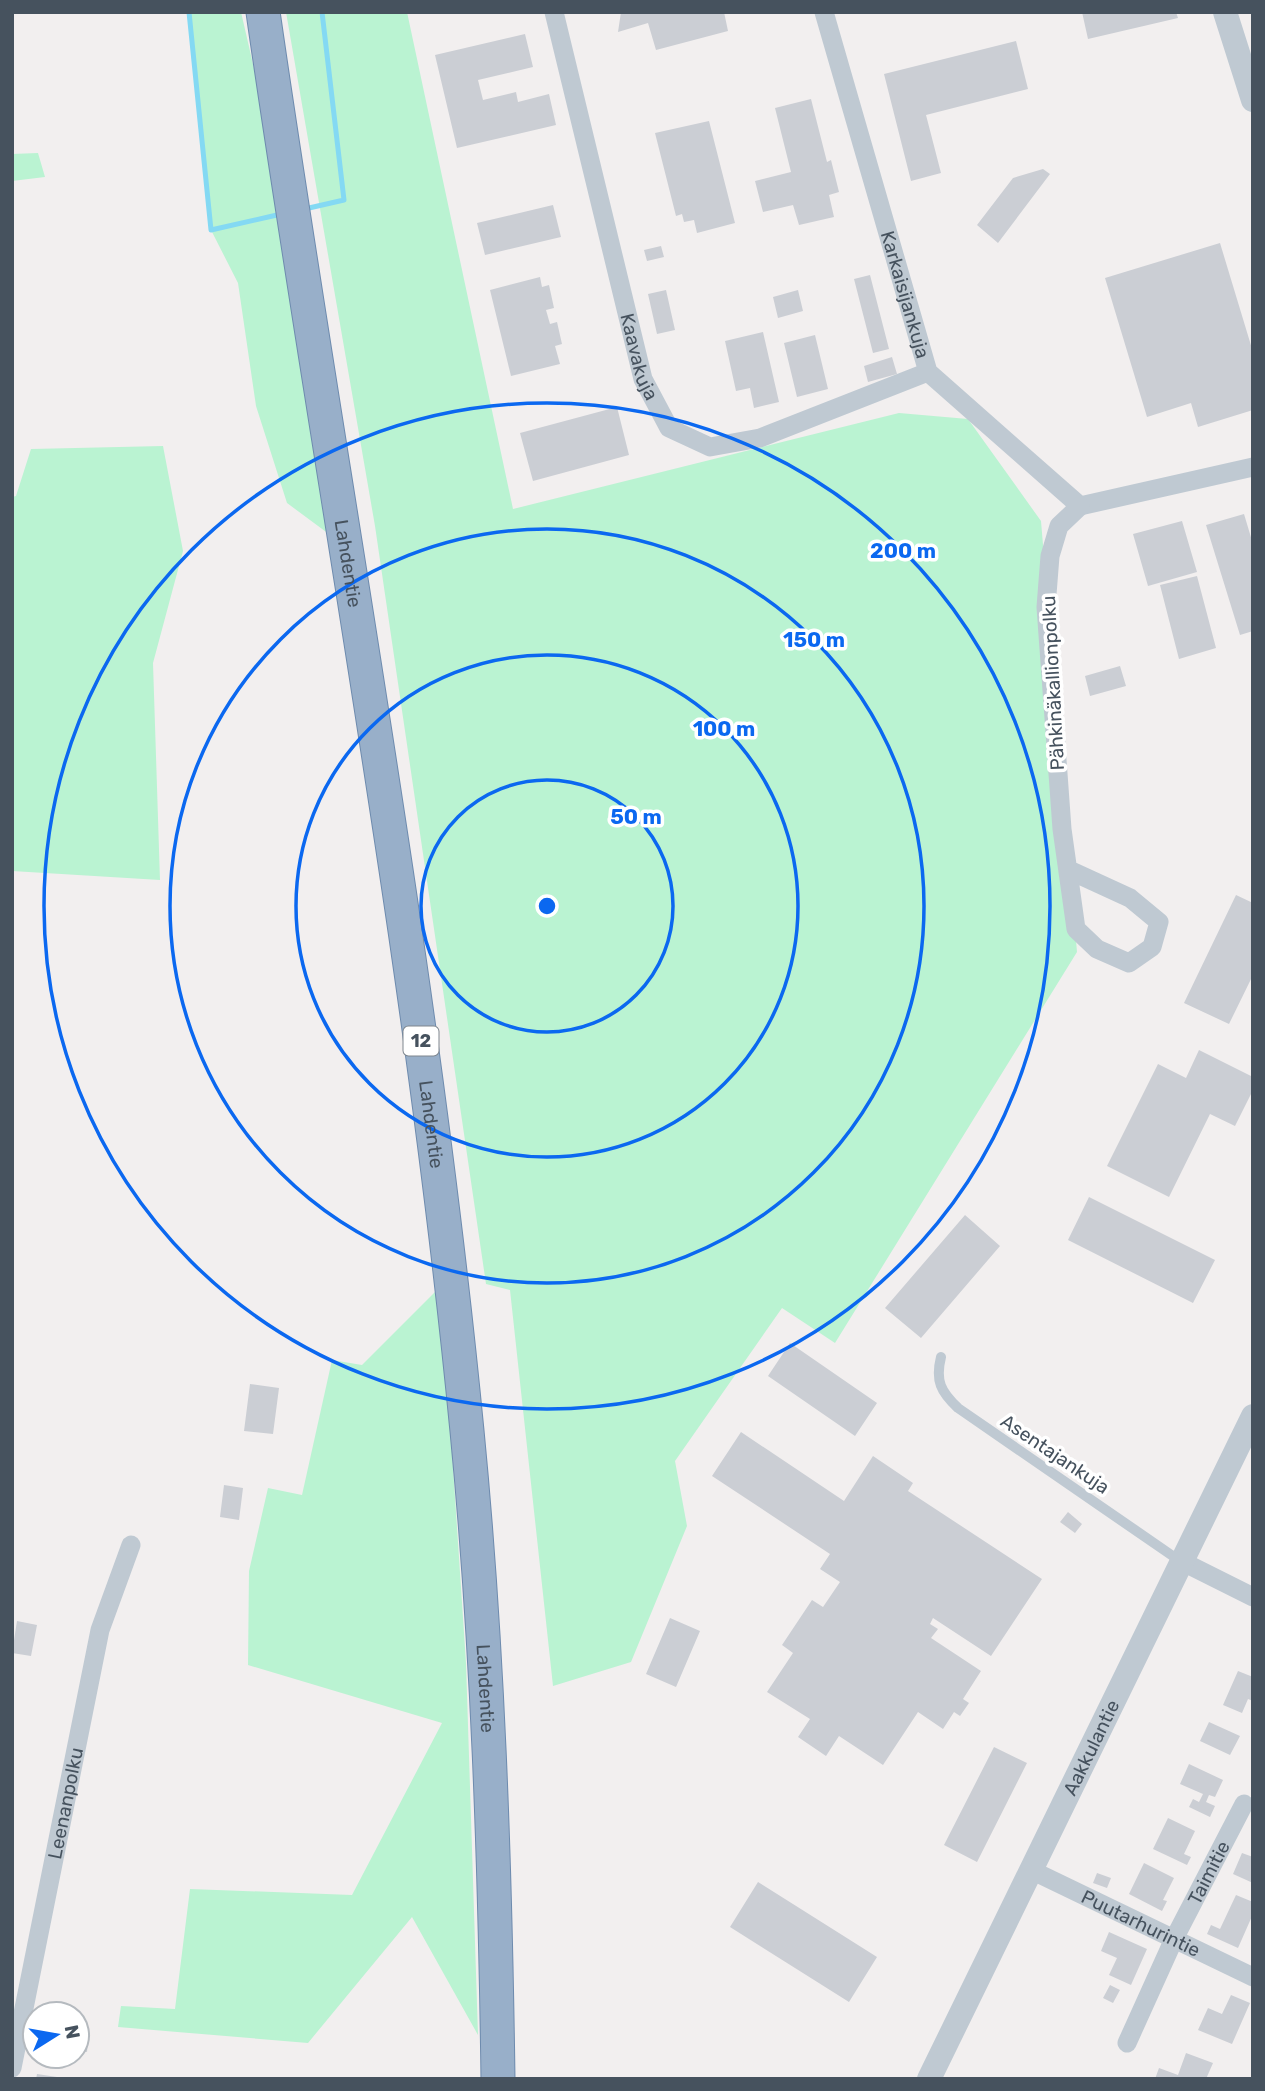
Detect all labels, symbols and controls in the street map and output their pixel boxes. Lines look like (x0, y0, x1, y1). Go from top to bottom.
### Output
street label: Karkaisijankuja (876, 228, 935, 361)
street label: Kaavakuja (616, 311, 663, 404)
street label: Lahdentie (330, 518, 367, 609)
text: 200 m (870, 538, 936, 563)
street label: Pähkinäkallionpolku (1037, 595, 1069, 771)
text: 150 m (783, 627, 845, 652)
text: 100 m (693, 716, 755, 741)
text: 50 m (610, 804, 662, 829)
centre of rings (535, 894, 559, 918)
road number: 12 (404, 1026, 438, 1056)
street label: Lahdentie (415, 1079, 449, 1170)
street label: Asentajankuja (996, 1409, 1114, 1499)
street label: Lahdentie (472, 1643, 500, 1733)
street label: Aakkulantie (1058, 1696, 1124, 1799)
street label: Leenanpolku (43, 1745, 88, 1861)
street label: Taimitie (1182, 1837, 1234, 1908)
street label: Puutarhurintie (1078, 1885, 1204, 1961)
north arrow (21, 2000, 91, 2070)
text: N (60, 2023, 85, 2041)

